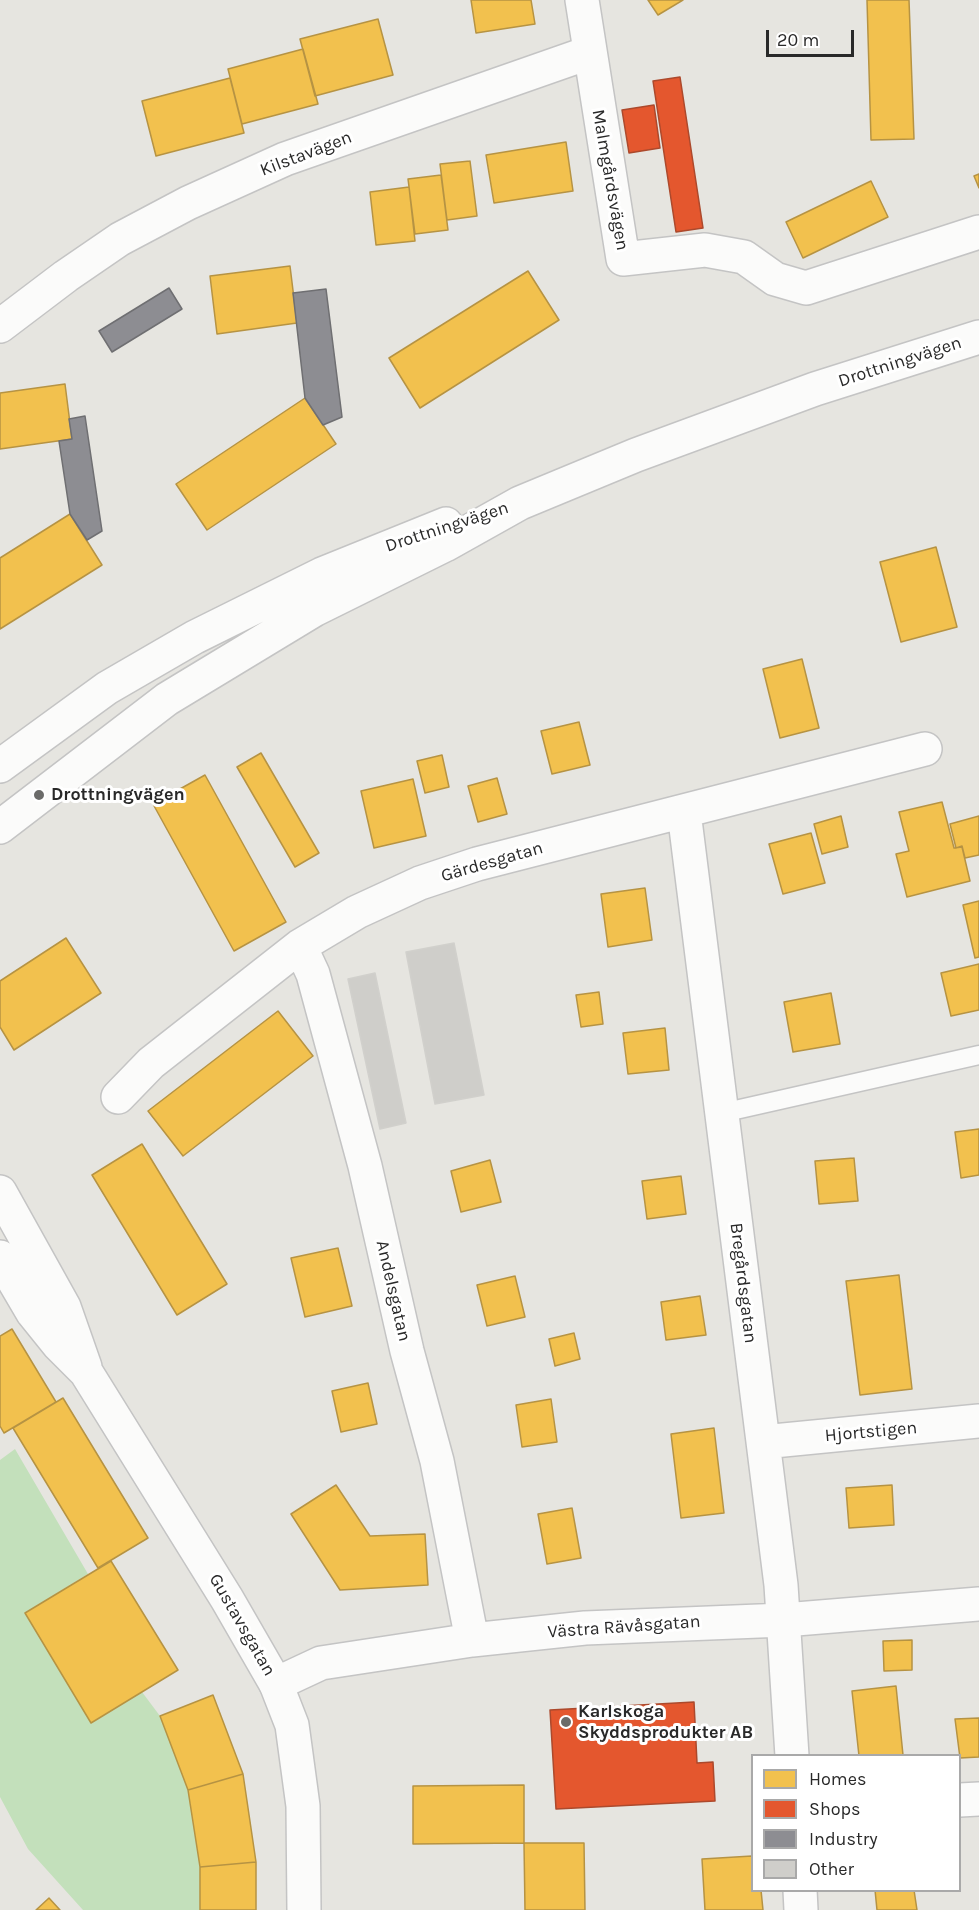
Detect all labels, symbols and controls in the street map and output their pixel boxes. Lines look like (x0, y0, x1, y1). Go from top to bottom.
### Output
scale bar (769, 18, 858, 56)
text: 20 m (777, 29, 819, 51)
street label: Malmgårdsvägen (587, 108, 633, 252)
street label: Kilstavägen (257, 127, 355, 181)
street label: Drottningvägen (836, 332, 964, 392)
street label: Drottningvägen (383, 497, 511, 557)
place label: Drottningvägen (51, 784, 185, 806)
marker: Drottningvägen (32, 788, 46, 802)
street label: Gärdesgatan (439, 837, 545, 887)
street label: Bregårdsgatan (725, 1222, 761, 1344)
street label: Andelsgatan (371, 1238, 415, 1344)
street label: Hjortstigen (824, 1417, 918, 1447)
street label: Gustavsgatan (204, 1570, 280, 1680)
street label: Västra Rävåsgatan (547, 1611, 701, 1643)
place label: Karlskoga Skyddsprodukter AB (578, 1701, 753, 1744)
marker: Karlskoga Skyddsprodukter AB (559, 1715, 573, 1729)
legend (751, 1754, 961, 1892)
text: Homes (809, 1768, 866, 1790)
text: Shops (809, 1798, 861, 1820)
text: Industry (809, 1828, 878, 1850)
text: Other (809, 1858, 854, 1880)

